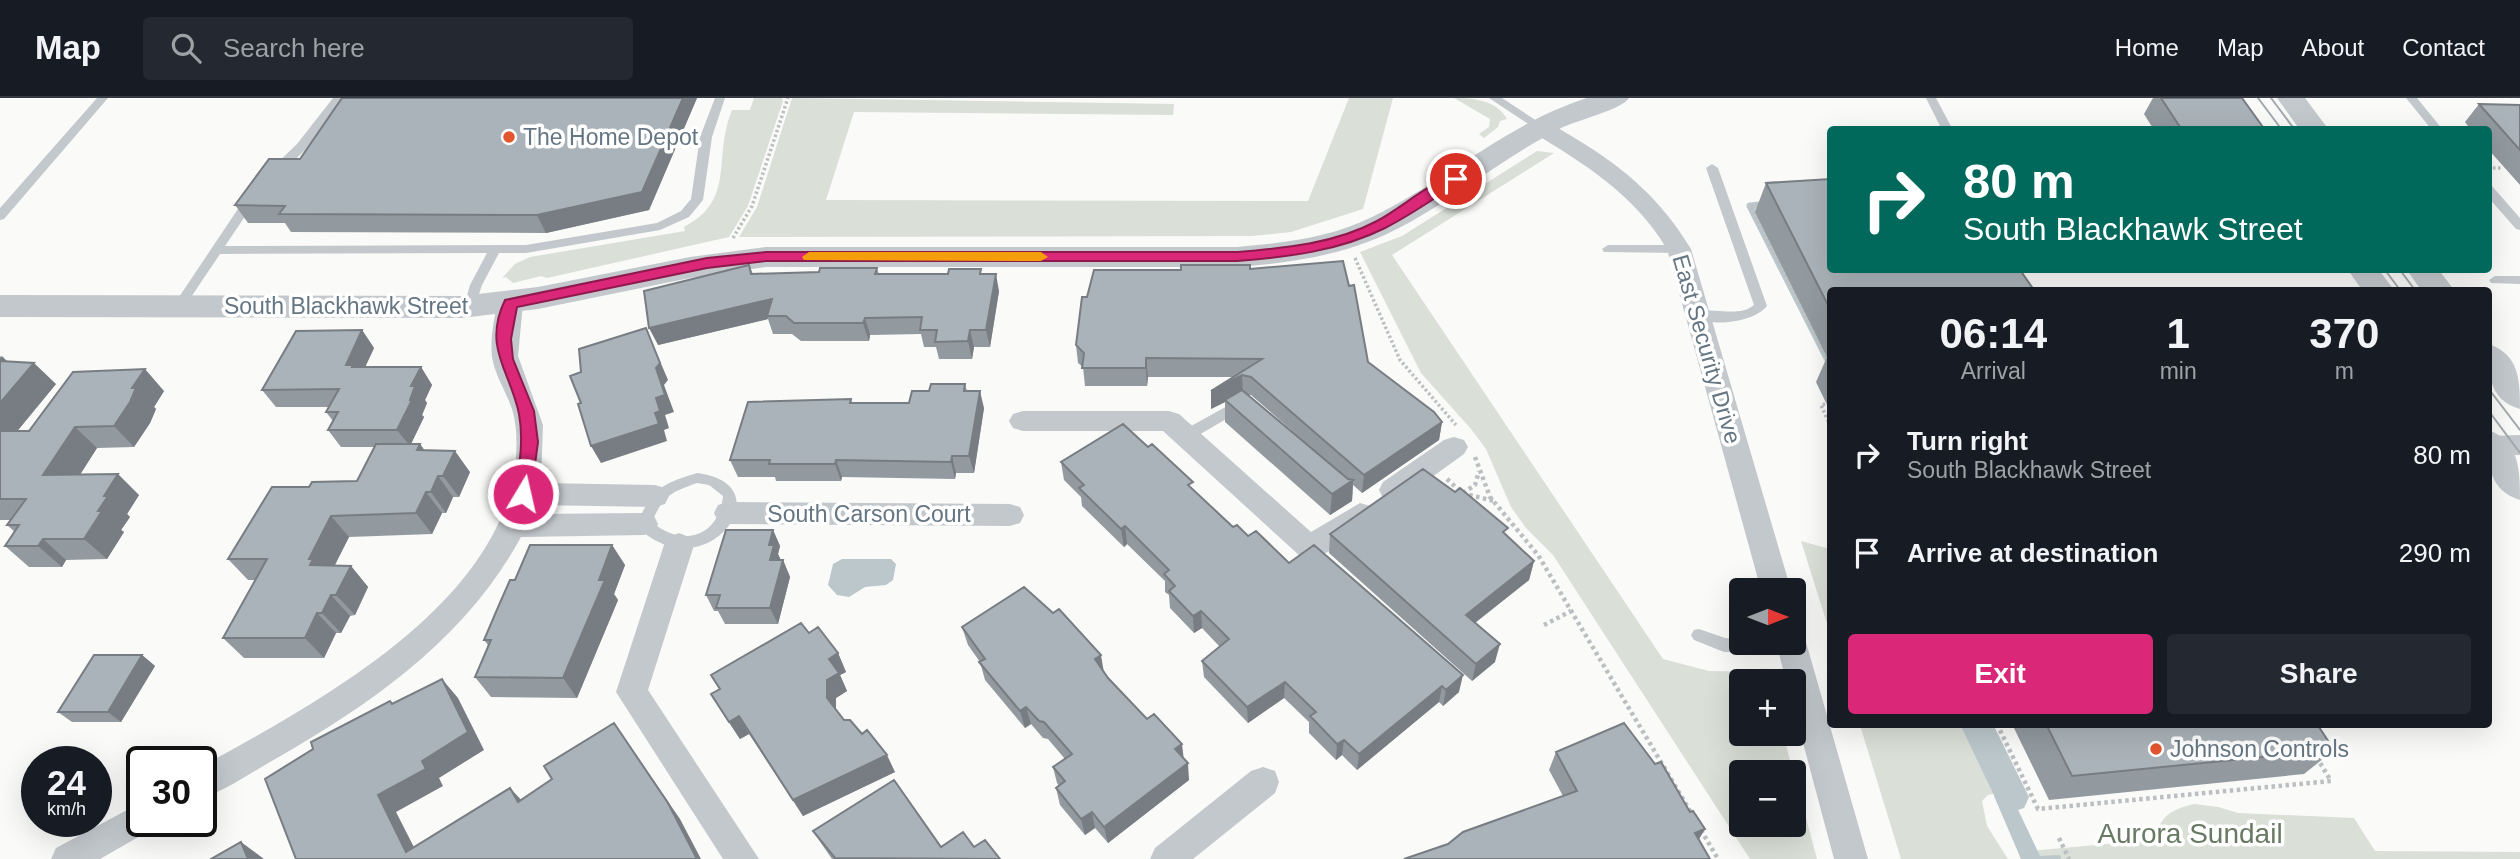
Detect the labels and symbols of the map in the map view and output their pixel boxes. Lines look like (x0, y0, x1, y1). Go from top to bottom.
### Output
place label: The Home Depot (523, 124, 699, 150)
marker: The Home Depot (501, 129, 517, 145)
pin (1426, 149, 1486, 209)
street label: East Security Drive (1668, 251, 1746, 447)
street label: South Blackhawk Street (224, 293, 469, 319)
position arrow (486, 457, 560, 531)
street label: South Carson Court (767, 501, 971, 527)
north arrow (1729, 578, 1806, 654)
place label: Johnson Controls (2170, 736, 2349, 762)
marker: Johnson Controls (2148, 741, 2164, 757)
speed limit sign: 30 (126, 746, 217, 837)
park label: Aurora Sundail (2097, 818, 2283, 849)

